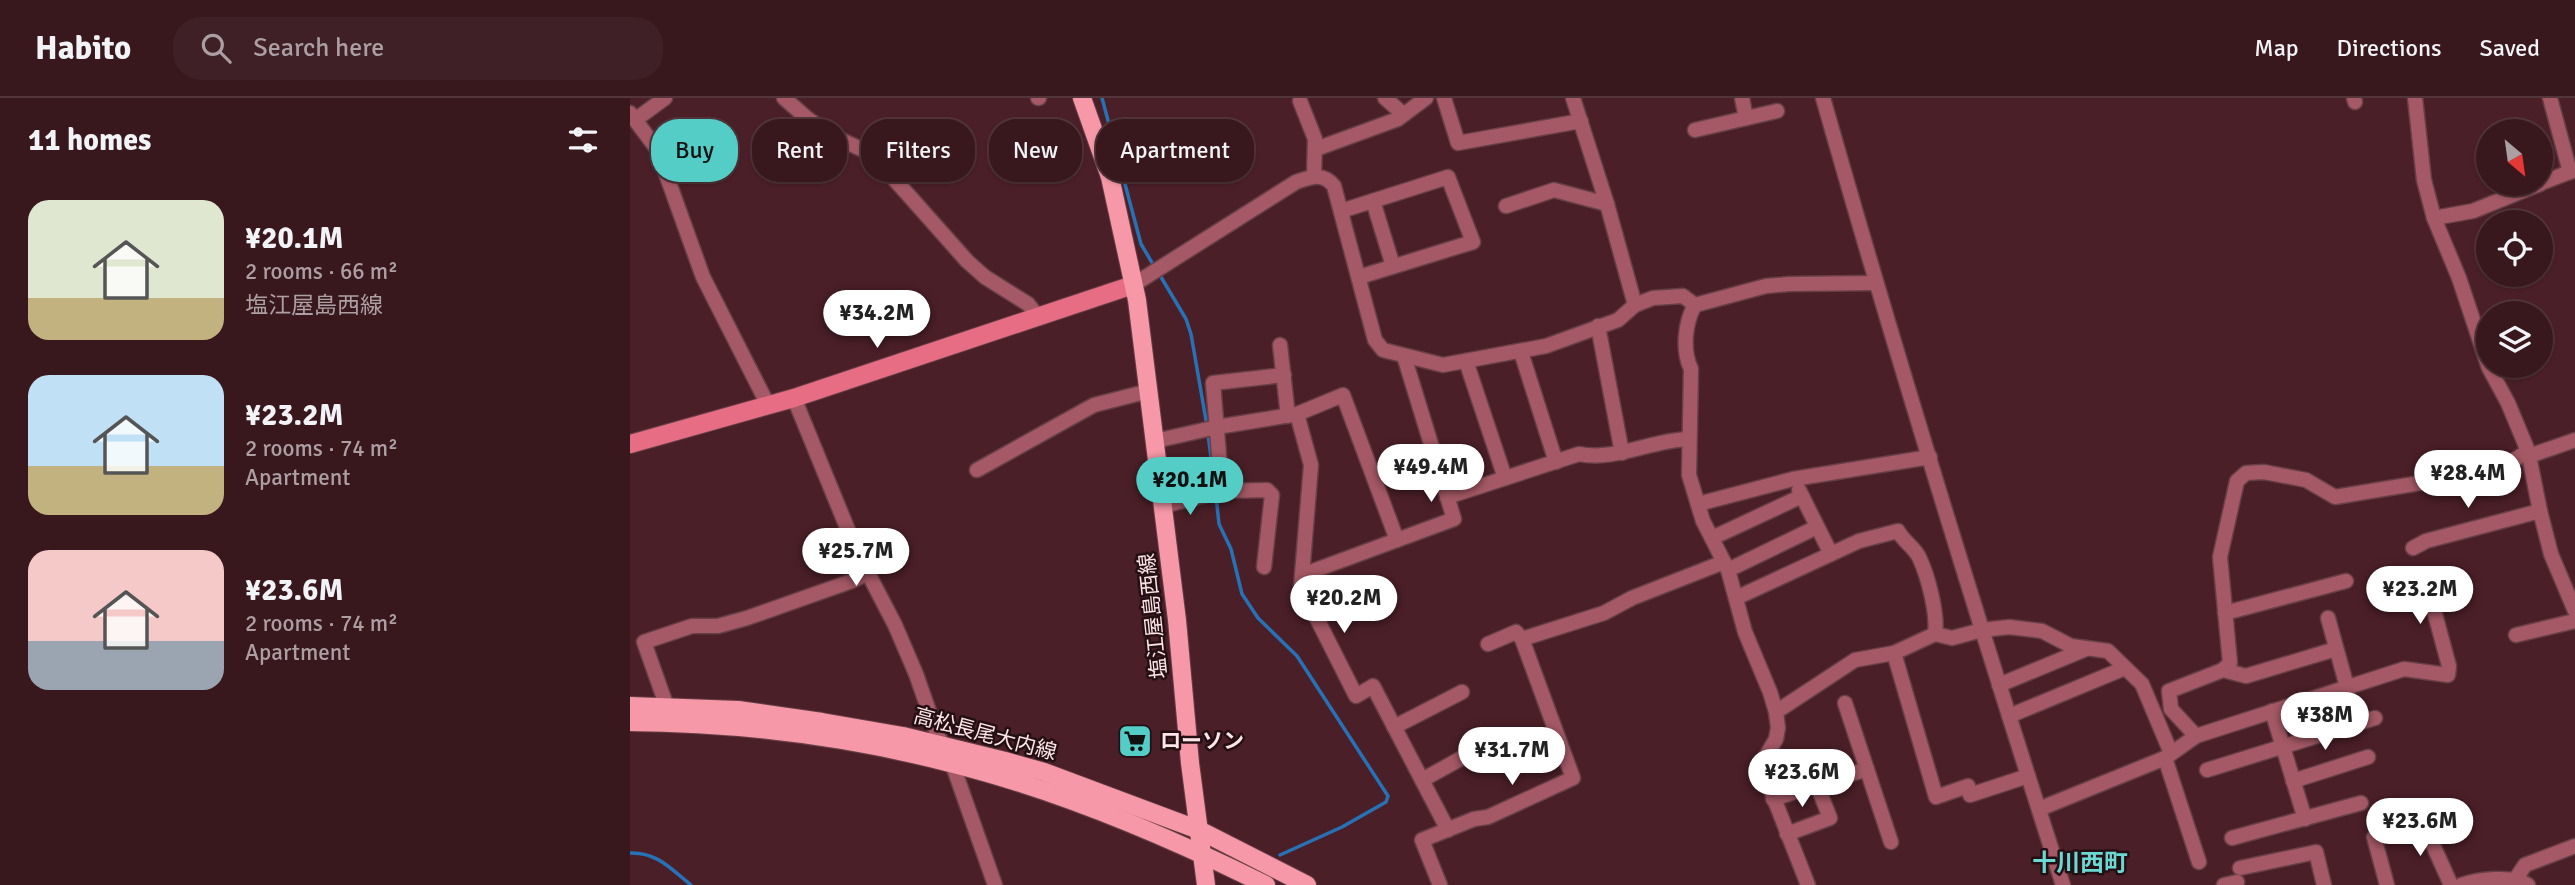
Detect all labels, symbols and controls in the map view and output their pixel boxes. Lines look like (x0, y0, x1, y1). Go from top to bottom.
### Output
search box (173, 17, 663, 80)
text: Habito (35, 28, 131, 69)
icon: search (197, 29, 235, 67)
text: Search here (253, 32, 384, 64)
text: Map (2254, 33, 2299, 63)
text: Directions (2337, 33, 2442, 63)
text: Saved (2480, 33, 2540, 63)
chip: Buy (651, 119, 738, 182)
chip: Rent (752, 119, 847, 182)
chip: Filters (861, 119, 975, 182)
chip: New (989, 119, 1082, 182)
chip: Apartment (1096, 119, 1254, 182)
north arrow (2476, 119, 2553, 196)
map controls (2476, 119, 2553, 378)
icon: filters (564, 121, 602, 159)
text: 11 homes (28, 122, 151, 159)
button: locate (2476, 210, 2553, 287)
text: ¥20.1M (245, 220, 343, 257)
icon: home (84, 228, 168, 312)
text: 2 rooms · 66 m² (245, 257, 398, 286)
pin: ¥34.2M (820, 290, 934, 350)
text: 塩江屋島西線 (245, 291, 383, 320)
text: ¥34.2M (839, 298, 915, 327)
button: layers (2476, 301, 2553, 378)
text: ¥23.2M (245, 397, 343, 434)
icon: home (84, 403, 168, 487)
text: 2 rooms · 74 m² (245, 434, 398, 463)
pin: ¥49.4M (1374, 444, 1488, 504)
pin: ¥28.4M (2411, 450, 2525, 510)
text: ¥49.4M (1393, 452, 1469, 481)
pin: ¥20.1M (1133, 458, 1247, 517)
text: ¥28.4M (2430, 458, 2506, 487)
text: Apartment (245, 463, 350, 492)
text: ¥20.1M (1152, 465, 1228, 494)
pin: ¥25.7M (799, 528, 913, 588)
text: ¥25.7M (818, 536, 894, 565)
street label: 塩江屋島西線 (1133, 552, 1173, 680)
pin: ¥23.2M (2363, 566, 2477, 626)
text: ¥23.6M (245, 572, 343, 609)
text: ¥23.2M (2382, 574, 2458, 603)
pin: ¥20.2M (1287, 575, 1401, 635)
icon: home (84, 578, 168, 662)
text: ¥20.2M (1306, 583, 1382, 612)
text: 2 rooms · 74 m² (245, 609, 398, 638)
text: Apartment (245, 638, 350, 667)
pin: ¥38M (2284, 692, 2366, 752)
text: ¥38M (2297, 700, 2353, 729)
street label: 高松長尾大内線 (911, 702, 1059, 766)
supermarket icon: ローソン (1116, 722, 1154, 760)
place label: ローソン (1160, 728, 1244, 754)
pin: ¥31.7M (1455, 728, 1569, 787)
text: ¥31.7M (1474, 735, 1550, 764)
pin: ¥23.6M (1745, 750, 1859, 809)
text: ¥23.6M (1764, 757, 1840, 786)
pin: ¥23.6M (2363, 798, 2477, 858)
text: ¥23.6M (2382, 806, 2458, 835)
district label: 十川西町 (2032, 848, 2128, 878)

